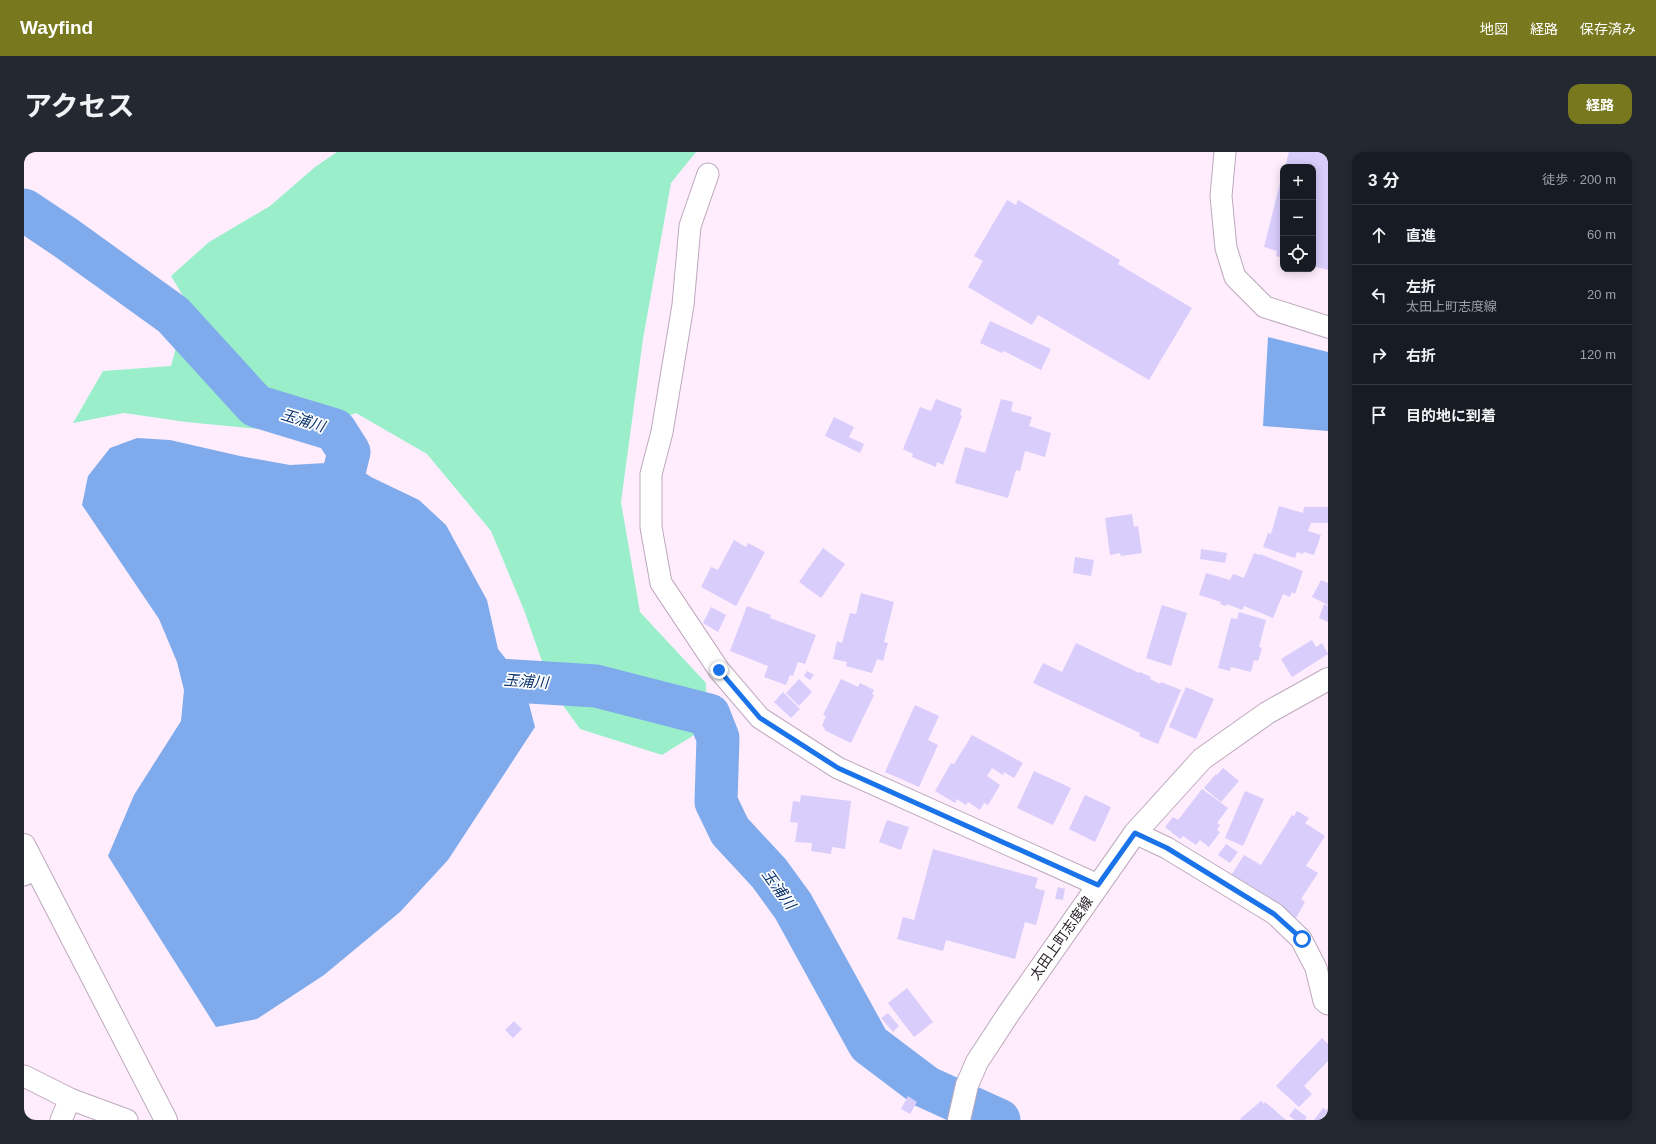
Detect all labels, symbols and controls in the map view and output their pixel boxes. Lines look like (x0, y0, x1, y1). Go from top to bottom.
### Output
text: Wayfind (20, 17, 93, 38)
text: 地図 (1480, 21, 1508, 37)
text: 経路 (1530, 21, 1558, 37)
text: 保存済み (1580, 21, 1636, 37)
button: 経路 (1568, 84, 1632, 124)
text: アクセス (24, 91, 135, 122)
map controls (1280, 164, 1316, 272)
button: + (1280, 164, 1316, 200)
text: 3 分 (1368, 171, 1399, 190)
text: 徒歩 · 200 m (1542, 172, 1616, 187)
button: − (1280, 200, 1316, 236)
icon: ahead (1368, 224, 1390, 246)
text: 直進 (1406, 227, 1436, 244)
text: 60 m (1587, 227, 1616, 242)
button: locate (1280, 236, 1316, 272)
text: 左折 (1406, 278, 1436, 295)
icon: left (1368, 284, 1390, 306)
text: 20 m (1587, 287, 1616, 302)
text: 太田上町志度線 (1406, 299, 1497, 314)
icon: right (1368, 344, 1390, 366)
text: 右折 (1406, 347, 1436, 364)
text: 120 m (1580, 347, 1616, 362)
icon: arrive (1368, 404, 1390, 426)
water label: 玉浦川 (279, 405, 329, 435)
text: 目的地に到着 (1406, 407, 1496, 424)
route end (710, 661, 728, 679)
water label: 玉浦川 (503, 671, 551, 691)
water label: 玉浦川 (759, 866, 800, 914)
street label: 太田上町志度線 (1026, 893, 1096, 983)
route start (1293, 930, 1311, 948)

